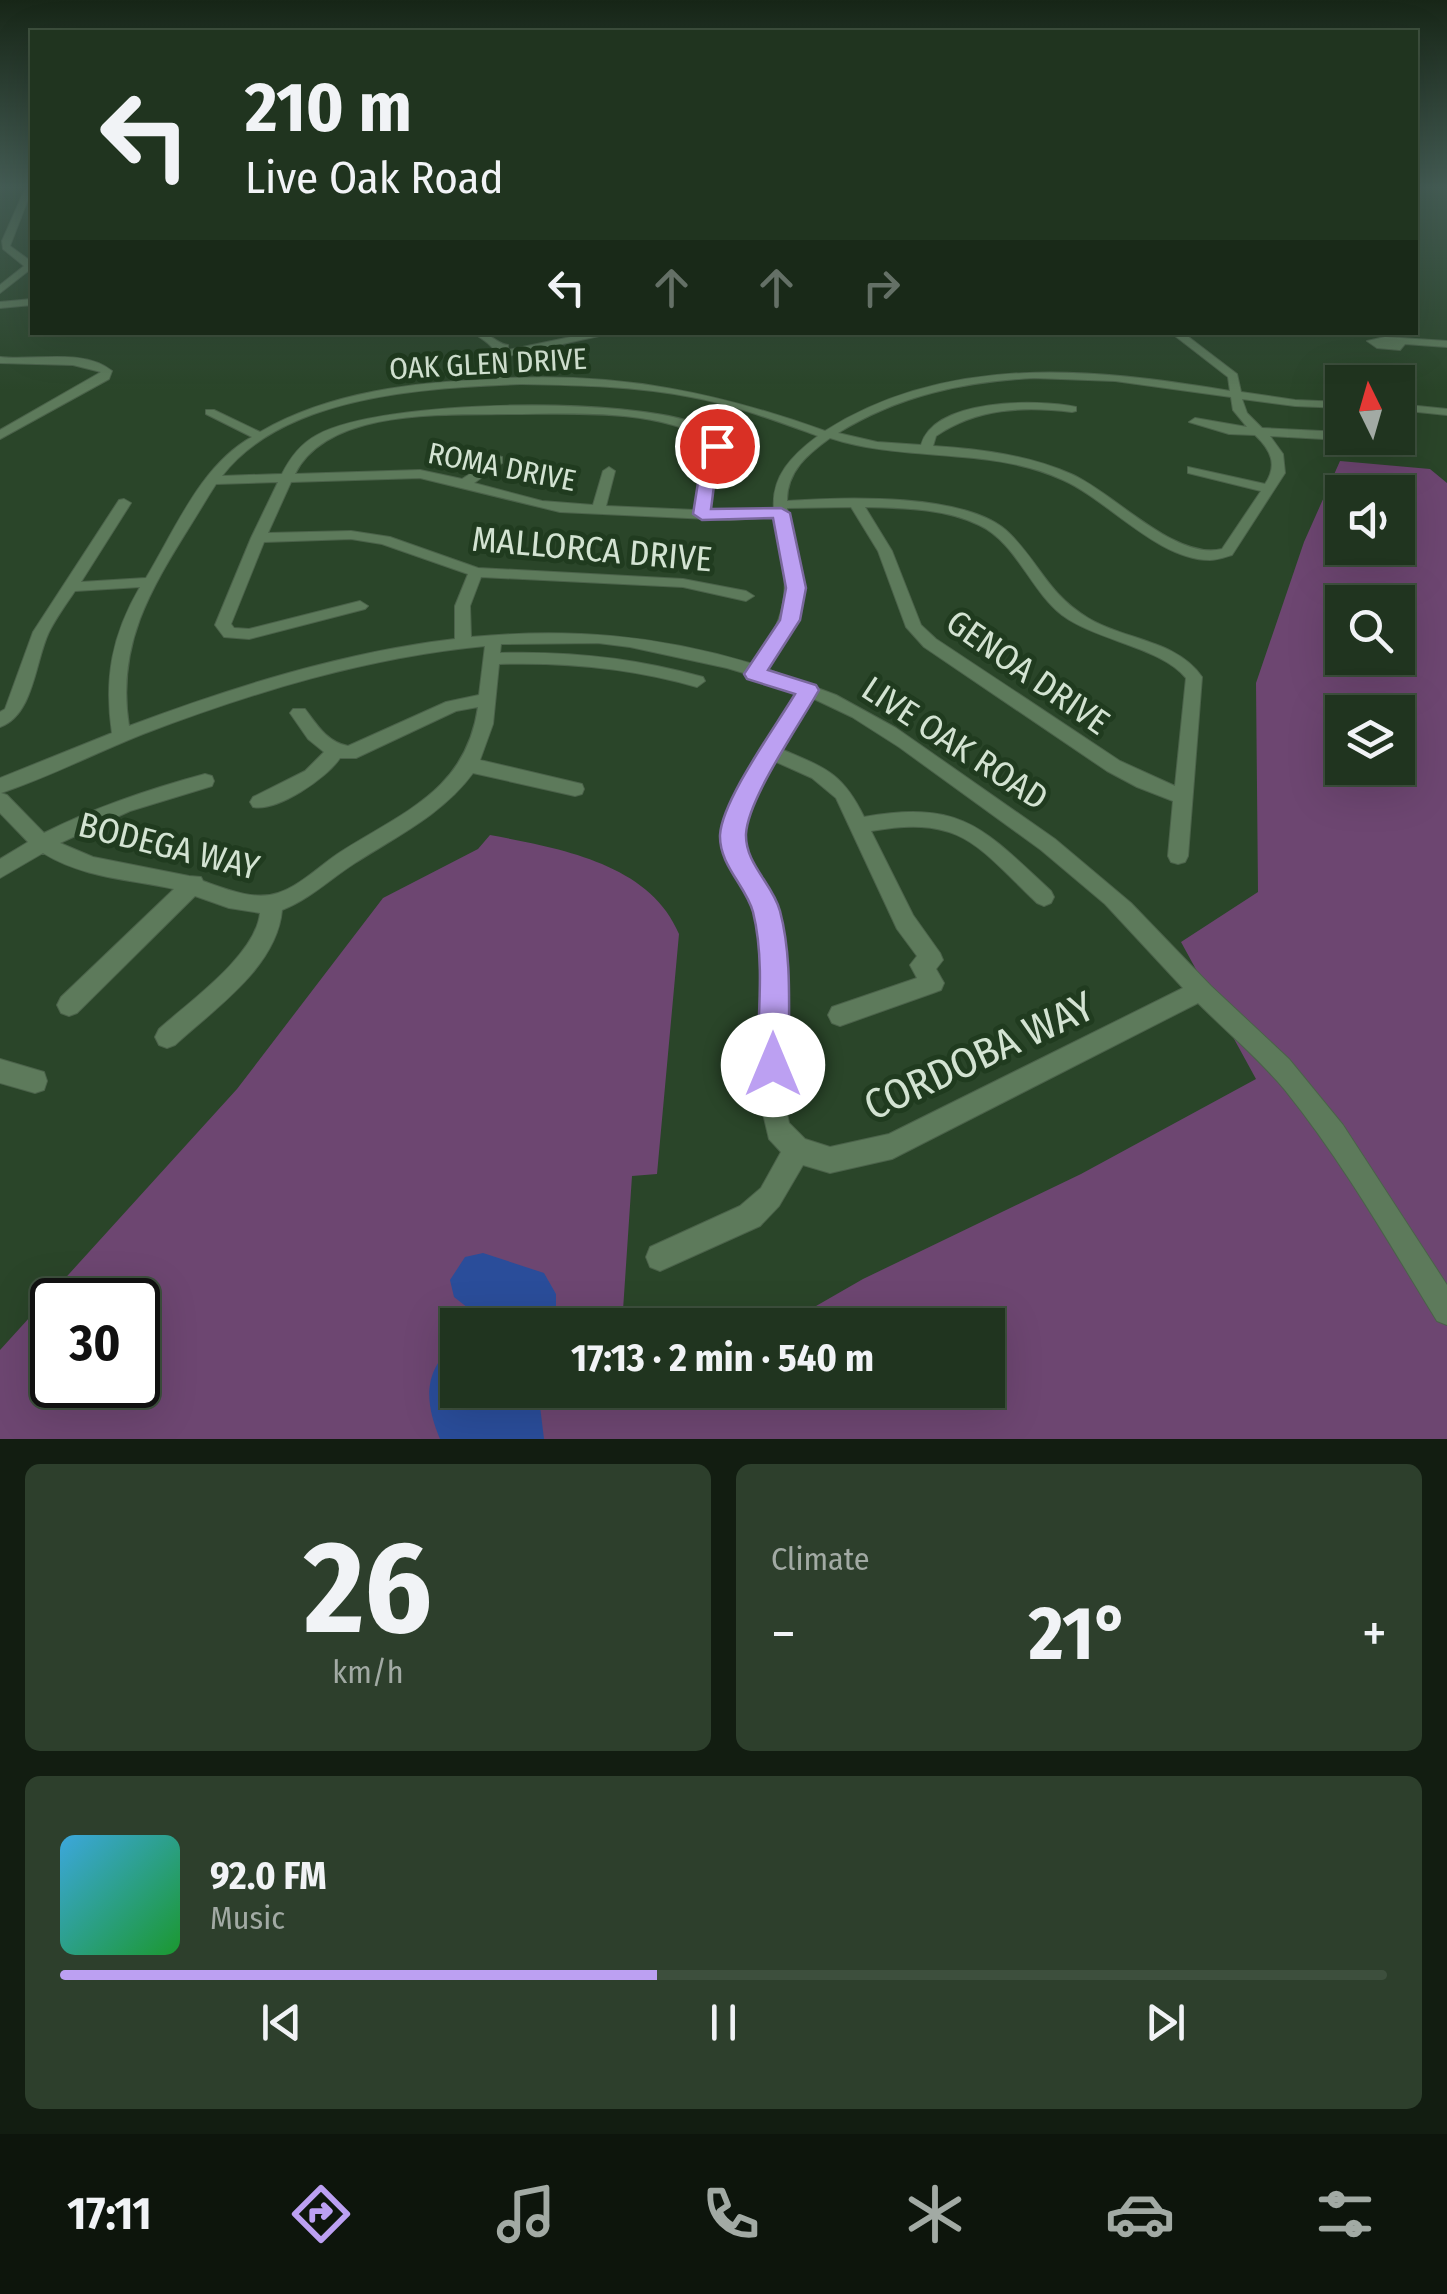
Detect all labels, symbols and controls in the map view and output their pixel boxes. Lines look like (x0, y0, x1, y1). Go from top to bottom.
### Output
text: 210 m (245, 66, 412, 150)
icon: left (80, 70, 210, 200)
text: Live Oak Road (245, 151, 504, 205)
icon: left (539, 260, 594, 315)
icon: ahead (644, 260, 699, 315)
icon: ahead (749, 260, 804, 315)
icon: right (854, 260, 909, 315)
street label: OAK GLEN DRIVE (388, 341, 588, 387)
north arrow (1325, 365, 1415, 455)
map controls (1325, 365, 1415, 785)
pin (675, 404, 760, 489)
icon: arrive (690, 419, 745, 474)
street label: ROMA DRIVE (425, 435, 579, 499)
button: sound (1325, 475, 1415, 565)
street label: MALLORCA DRIVE (470, 518, 714, 580)
button: search (1325, 585, 1415, 675)
street label: GENOA DRIVE (939, 601, 1117, 743)
street label: LIVE OAK ROAD (854, 667, 1056, 819)
button: layers (1325, 695, 1415, 785)
street label: BODEGA WAY (74, 803, 264, 889)
street label: CORDOBA WAY (856, 981, 1102, 1131)
position arrow (721, 1013, 825, 1117)
speed limit sign: 30 (30, 1278, 160, 1408)
text: 17:13 · 2 min · 540 m (571, 1335, 874, 1381)
text: 26 (304, 1510, 432, 1666)
text: Climate (771, 1540, 870, 1578)
text: 21° (1029, 1589, 1129, 1679)
text: − (771, 1601, 796, 1667)
text: + (1362, 1601, 1387, 1667)
text: km/h (332, 1653, 404, 1691)
text: 92.0 FM (210, 1853, 327, 1899)
text: Music (210, 1899, 285, 1937)
icon: previous (254, 1995, 309, 2050)
icon: pause (696, 1995, 751, 2050)
icon: next (1138, 1995, 1193, 2050)
icon: directions (286, 2179, 356, 2249)
icon: music (491, 2179, 561, 2249)
icon: phone (696, 2179, 766, 2249)
icon: climate (900, 2179, 970, 2249)
icon: car (1105, 2179, 1175, 2249)
icon: filters (1310, 2179, 1380, 2249)
text: 17:11 (67, 2187, 152, 2241)

